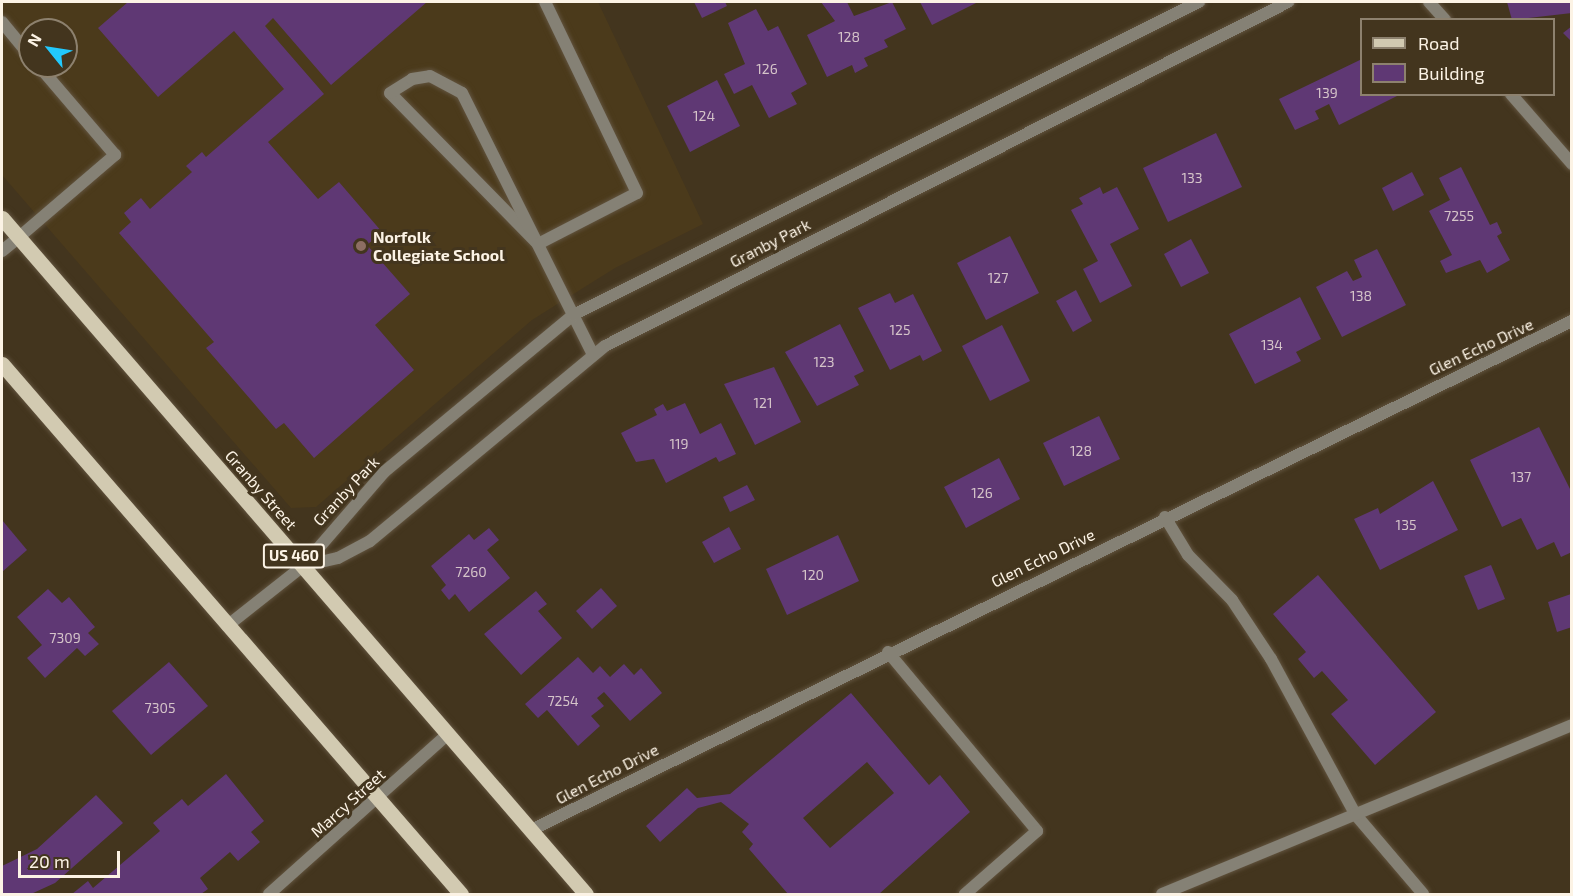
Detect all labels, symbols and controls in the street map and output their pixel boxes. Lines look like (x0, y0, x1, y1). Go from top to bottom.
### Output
north arrow (18, 18, 78, 78)
legend (1360, 18, 1555, 96)
house number: 128 (838, 29, 860, 45)
text: N (23, 30, 45, 50)
text: Road (1418, 32, 1459, 54)
house number: 126 (756, 61, 778, 77)
text: Building (1418, 62, 1485, 84)
house number: 139 (1316, 85, 1338, 101)
house number: 124 (693, 108, 715, 124)
house number: 133 (1181, 170, 1203, 186)
house number: 7255 (1444, 208, 1474, 224)
street label: Granby Park (726, 214, 814, 272)
place label: Norfolk Collegiate School (373, 227, 505, 265)
marker: Norfolk Collegiate School (354, 239, 368, 253)
house number: 127 (988, 270, 1008, 286)
house number: 138 (1350, 288, 1372, 304)
street label: Glen Echo Drive (1426, 314, 1536, 380)
house number: 125 (890, 322, 910, 338)
house number: 134 (1261, 337, 1283, 353)
house number: 123 (813, 354, 835, 370)
house number: 121 (753, 395, 773, 411)
house number: 119 (669, 436, 689, 452)
house number: 128 (1070, 443, 1092, 459)
street label: Granby Street (221, 446, 301, 534)
street label: Granby Park (309, 452, 383, 530)
house number: 137 (1511, 469, 1531, 485)
house number: 126 (971, 485, 993, 501)
house number: 135 (1396, 517, 1416, 533)
street label: Glen Echo Drive (988, 525, 1098, 591)
road number: US 460 (262, 544, 326, 568)
house number: 7260 (455, 564, 487, 580)
house number: 120 (802, 567, 824, 583)
house number: 7309 (49, 630, 81, 646)
house number: 7254 (547, 693, 579, 709)
house number: 7305 (145, 700, 175, 716)
street label: Glen Echo Drive (552, 740, 662, 808)
street label: Marcy Street (307, 765, 389, 841)
scale bar (21, 839, 123, 877)
text: 20 m (29, 850, 70, 872)

